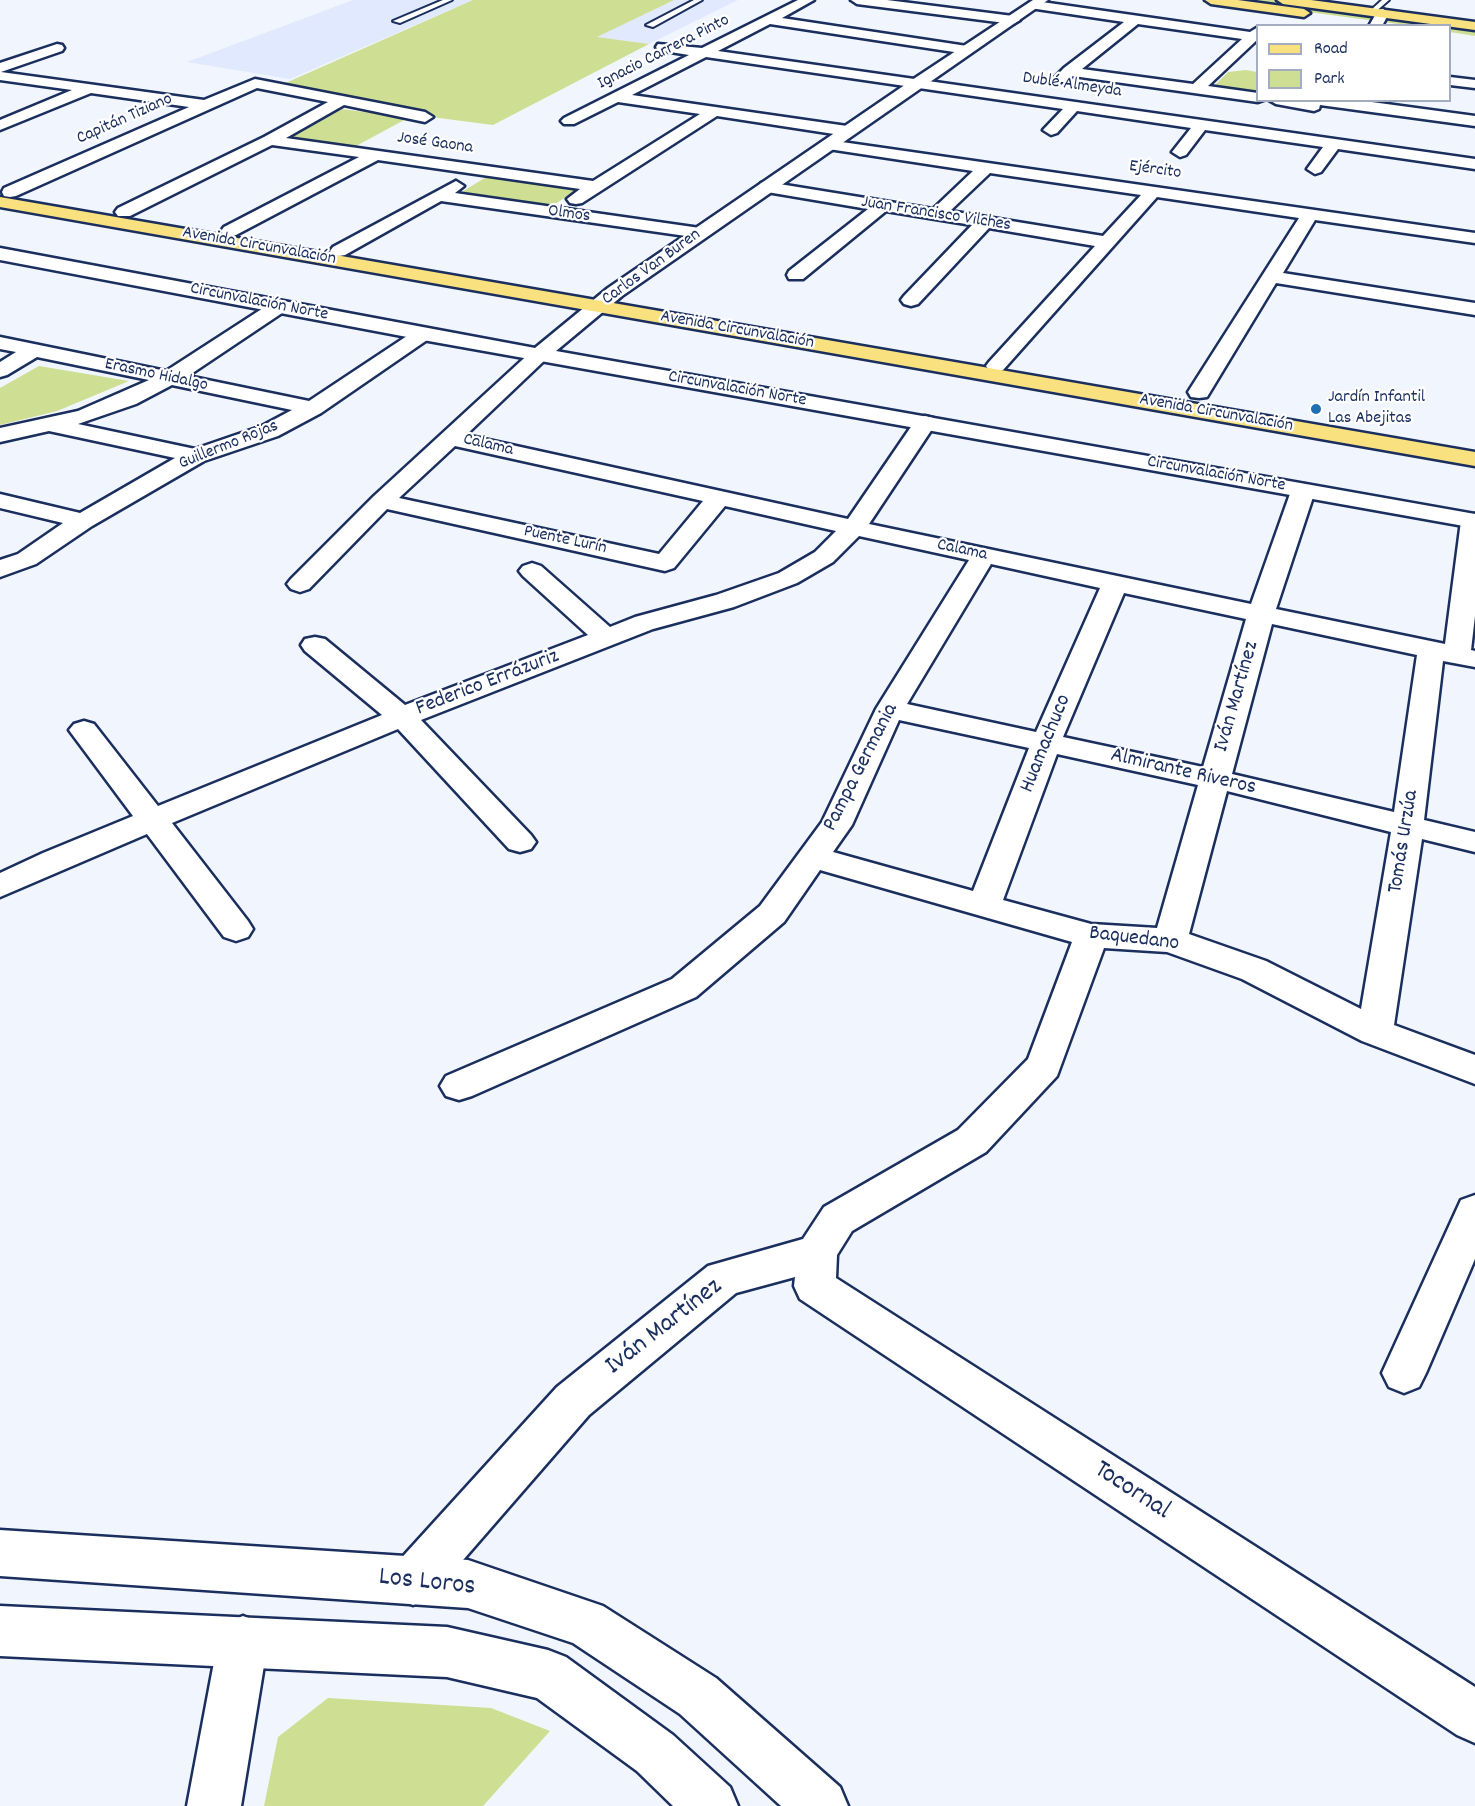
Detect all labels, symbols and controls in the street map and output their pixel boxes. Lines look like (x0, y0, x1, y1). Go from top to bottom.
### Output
street label: Ignacio Carrera Pinto (594, 10, 734, 96)
legend (1256, 24, 1451, 102)
text: Road (1314, 37, 1348, 62)
text: Park (1314, 67, 1345, 92)
street label: Dublé Almeyda (1021, 68, 1123, 104)
street label: Capitán Tiziano (74, 89, 176, 151)
street label: José Gaona (396, 128, 474, 160)
street label: Ejército (1127, 157, 1183, 185)
street label: Juan Francisco Vilches (860, 192, 1012, 238)
street label: Olmos (546, 201, 592, 229)
street label: Avenida Circunvalación (181, 223, 337, 271)
street label: Carlos Van Buren (598, 225, 706, 311)
street label: Circunvalación Norte (188, 279, 330, 327)
street label: Avenida Circunvalación (659, 307, 815, 355)
street label: Erasmo Hidalgo (102, 355, 210, 397)
street label: Circunvalación Norte (666, 367, 808, 413)
place label: Jardín Infantil Las Abejitas (1328, 388, 1425, 430)
street label: Avenida Circunvalación (1138, 390, 1294, 438)
marker: Jardín Infantil Las Abejitas (1309, 402, 1323, 416)
street label: Guillermo Rojas (176, 416, 282, 476)
street label: Calama (461, 430, 515, 462)
street label: Circunvalación Norte (1145, 452, 1287, 498)
street label: Puente Lurín (522, 522, 608, 560)
street label: Calama (935, 535, 989, 567)
street label: Iván Martínez (1210, 639, 1266, 755)
street label: Federico Errázuriz (413, 645, 563, 723)
street label: Huamachuco (1015, 691, 1079, 797)
street label: Pampa Germania (819, 700, 905, 836)
street label: Almirante Riveros (1108, 743, 1258, 803)
street label: Tomás Urzúa (1384, 789, 1426, 895)
street label: Baquedano (1088, 921, 1180, 959)
street label: Iván Martínez (600, 1272, 730, 1384)
street label: Tocornal (1087, 1455, 1175, 1529)
street label: Los Loros (377, 1563, 477, 1605)

